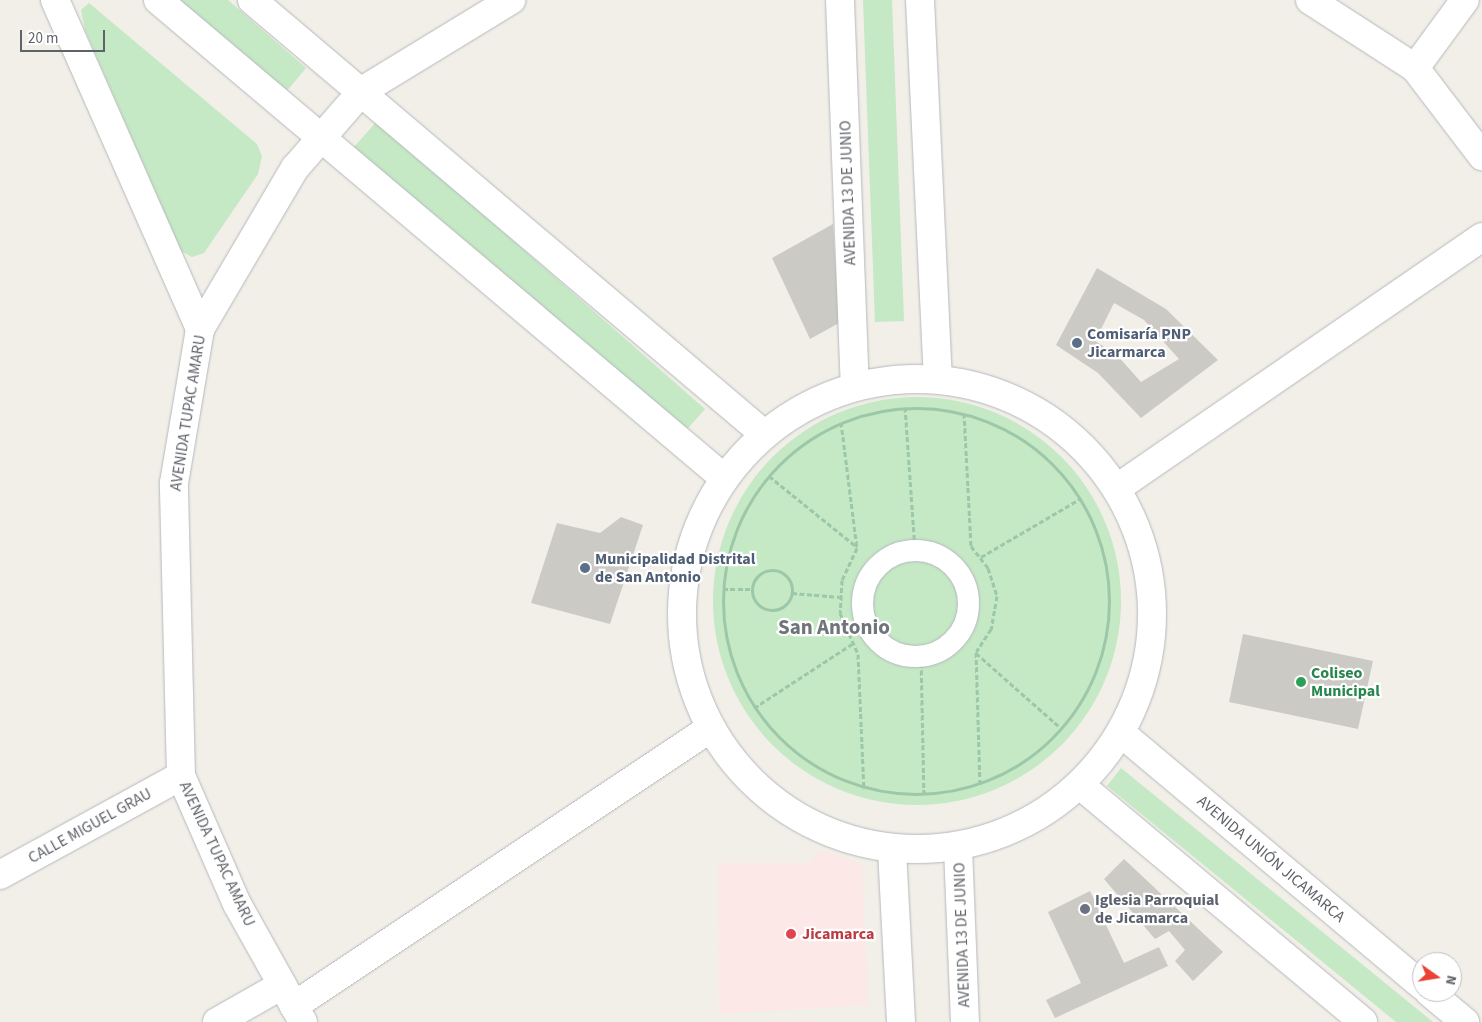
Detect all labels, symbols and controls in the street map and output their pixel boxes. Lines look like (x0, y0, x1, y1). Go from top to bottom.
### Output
scale bar (22, 20, 108, 52)
text: 20 m (28, 28, 58, 49)
street label: AVENIDA 13 DE JUNIO (836, 120, 860, 266)
place label: Comisaría PNP Jicarmarca (1087, 324, 1191, 362)
street label: AVENIDA TUPAC AMARU (166, 334, 210, 492)
marker: Comisaría PNP Jicarmarca (1071, 337, 1083, 349)
place label: Municipalidad Distrital de San Antonio (595, 549, 755, 587)
marker: Municipalidad Distrital de San Antonio (579, 562, 591, 574)
district label: San Antonio (778, 614, 890, 640)
place label: Coliseo Municipal (1311, 663, 1380, 701)
marker: Coliseo Municipal (1295, 676, 1307, 688)
street label: AVENIDA TUPAC AMARU (175, 778, 259, 930)
street label: CALLE MIGUEL GRAU (25, 784, 155, 868)
street label: AVENIDA UNIÓN JICAMARCA (1193, 791, 1349, 927)
street label: AVENIDA 13 DE JUNIO (950, 862, 974, 1008)
place label: Iglesia Parroquial de Jicamarca (1095, 890, 1219, 928)
marker: Iglesia Parroquial de Jicamarca (1079, 903, 1091, 915)
place label: Jicamarca (802, 924, 874, 944)
marker: Jicamarca (784, 927, 798, 941)
north arrow (1412, 952, 1462, 1002)
text: N (1440, 973, 1461, 987)

